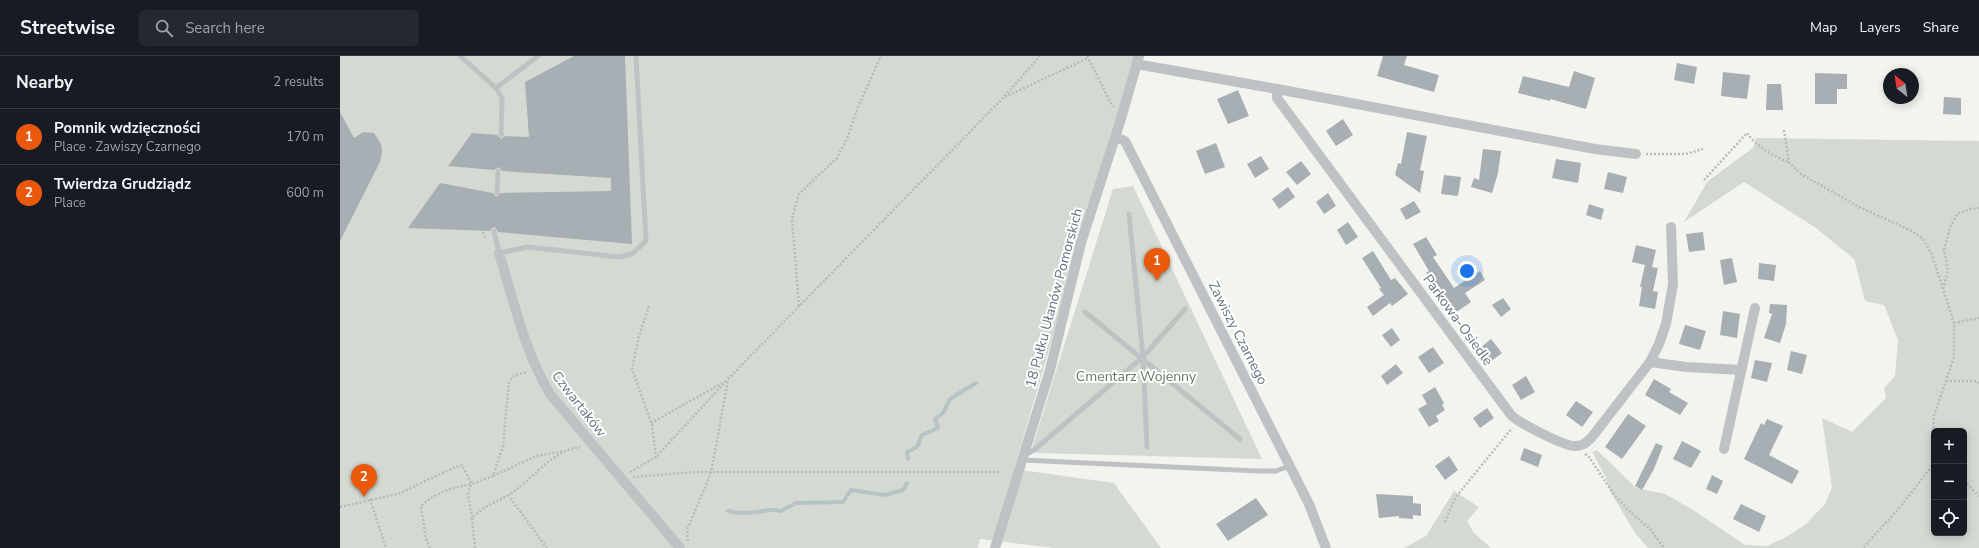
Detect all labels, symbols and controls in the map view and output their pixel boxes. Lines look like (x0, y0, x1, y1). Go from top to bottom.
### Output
search box (139, 10, 419, 46)
text: Streetwise (20, 15, 115, 41)
icon: search (153, 17, 175, 39)
text: Search here (185, 18, 265, 38)
text: Map (1810, 18, 1837, 37)
text: Layers (1859, 18, 1901, 37)
text: Share (1923, 18, 1959, 37)
north arrow (1883, 68, 1919, 104)
text: Nearby (16, 71, 73, 94)
text: 2 results (273, 73, 324, 91)
text: Pomnik wdzięczności (54, 118, 200, 138)
text: 1 (25, 128, 33, 146)
text: 170 m (286, 128, 324, 146)
text: Place · Zawiszy Czarnego (54, 138, 201, 156)
text: Twierdza Grudziądz (54, 174, 191, 194)
text: 2 (25, 184, 33, 202)
text: 600 m (286, 184, 324, 202)
text: Place (54, 194, 86, 212)
street label: 18 Pułku Ułanów Pomorskich (1021, 206, 1087, 390)
pin: 1 (1144, 248, 1170, 281)
your location (1457, 261, 1477, 281)
street label: Parkowa-Osiedle (1418, 271, 1498, 369)
street label: Zawiszy Czarnego (1204, 278, 1272, 388)
street label: Czwartaków (547, 367, 611, 441)
park label: Cmentarz Wojenny (1076, 367, 1197, 386)
map controls (1931, 428, 1967, 536)
button: + (1931, 428, 1967, 464)
pin: 2 (351, 464, 377, 497)
button: − (1931, 464, 1967, 500)
button: locate (1931, 500, 1967, 536)

